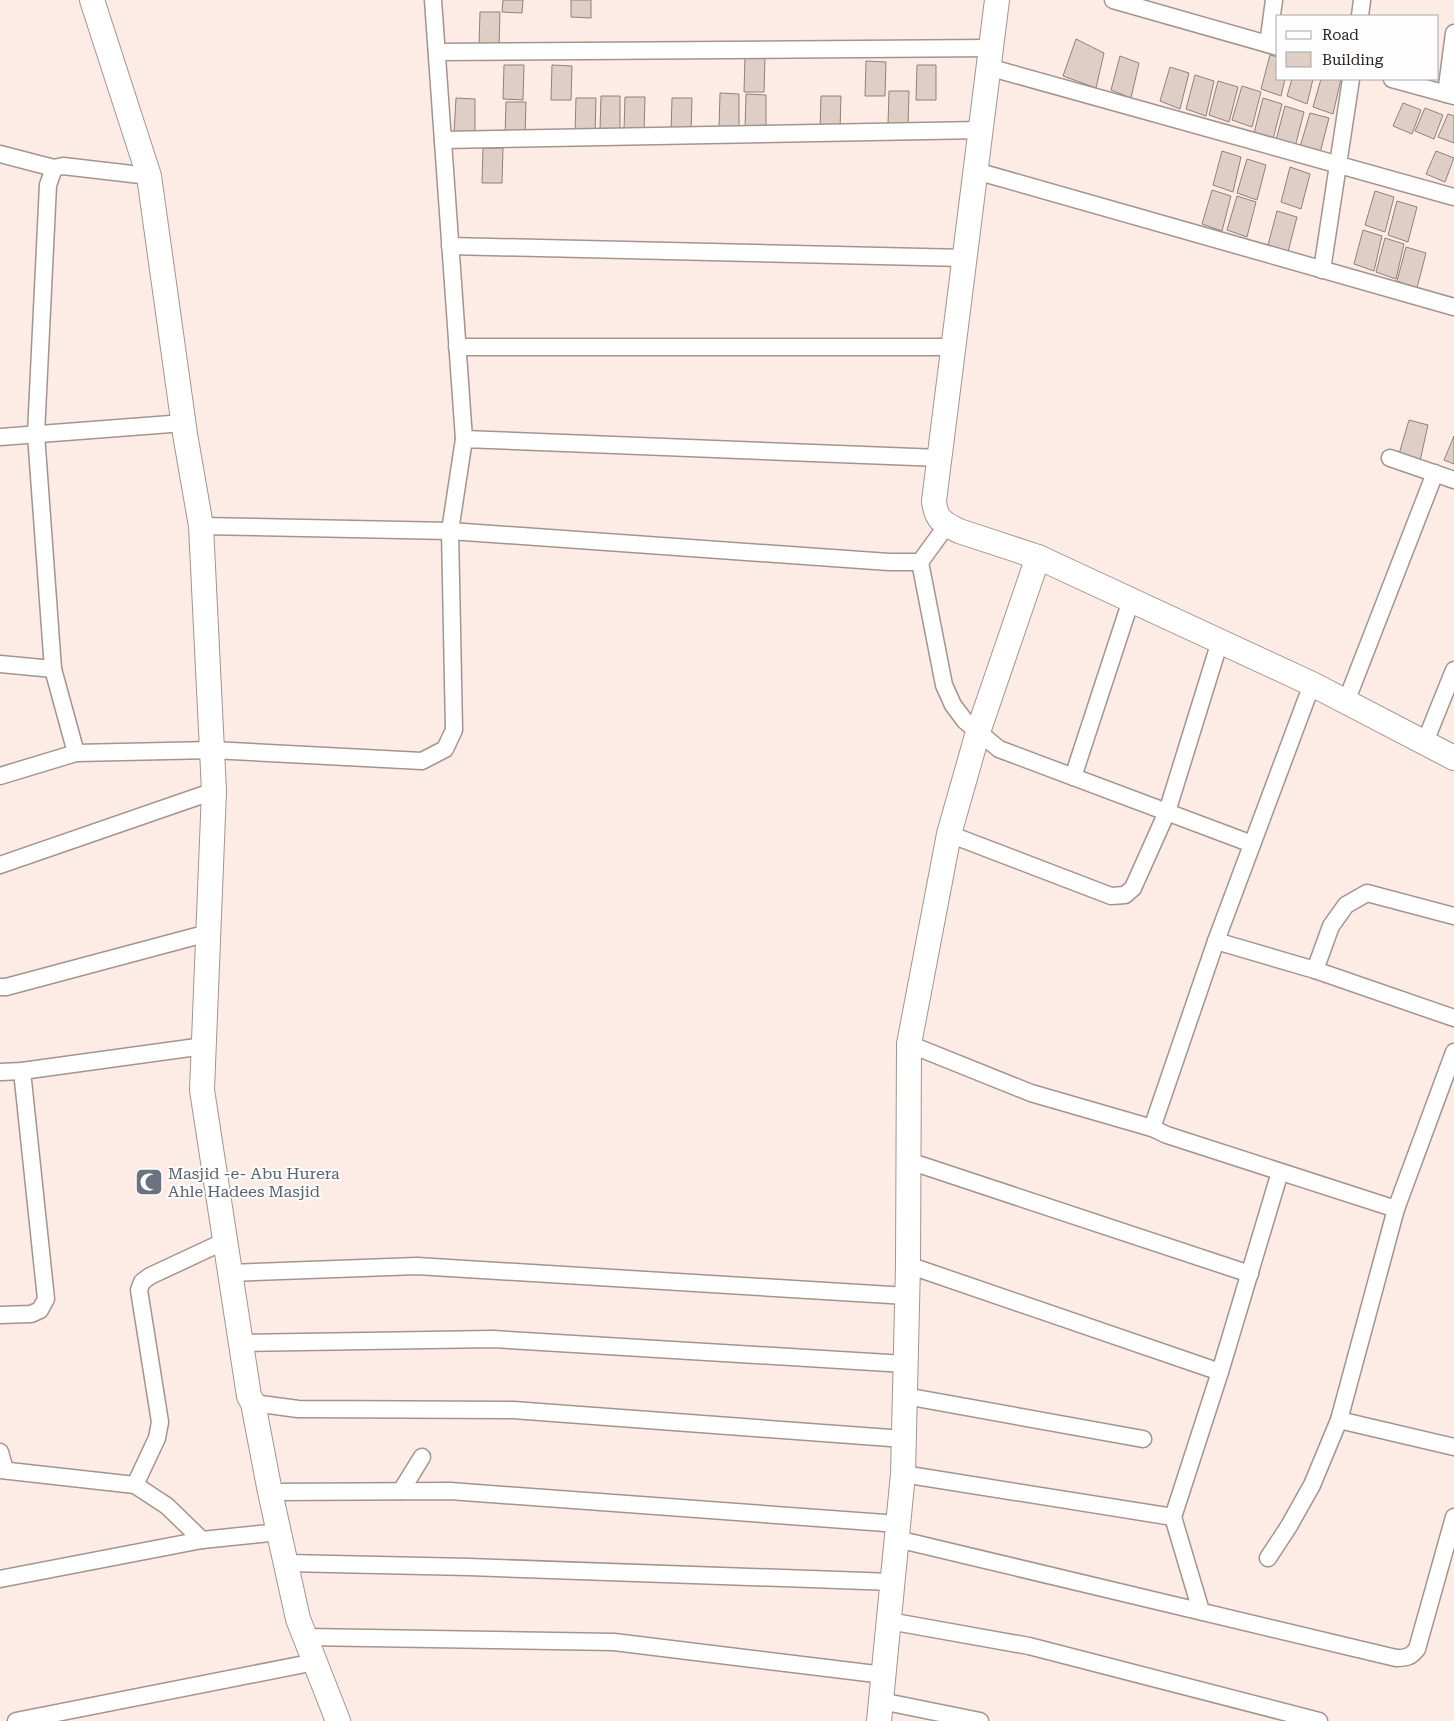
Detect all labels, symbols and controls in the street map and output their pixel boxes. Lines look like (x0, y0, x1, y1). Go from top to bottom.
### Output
legend (1276, 15, 1439, 80)
text: Road (1322, 26, 1359, 44)
text: Building (1322, 51, 1384, 69)
place label: Masjid -e- Abu Hurera Ahle Hadees Masjid (168, 1164, 340, 1201)
mosque icon: Masjid -e- Abu Hurera Ahle Hadees Masjid (134, 1167, 164, 1197)

